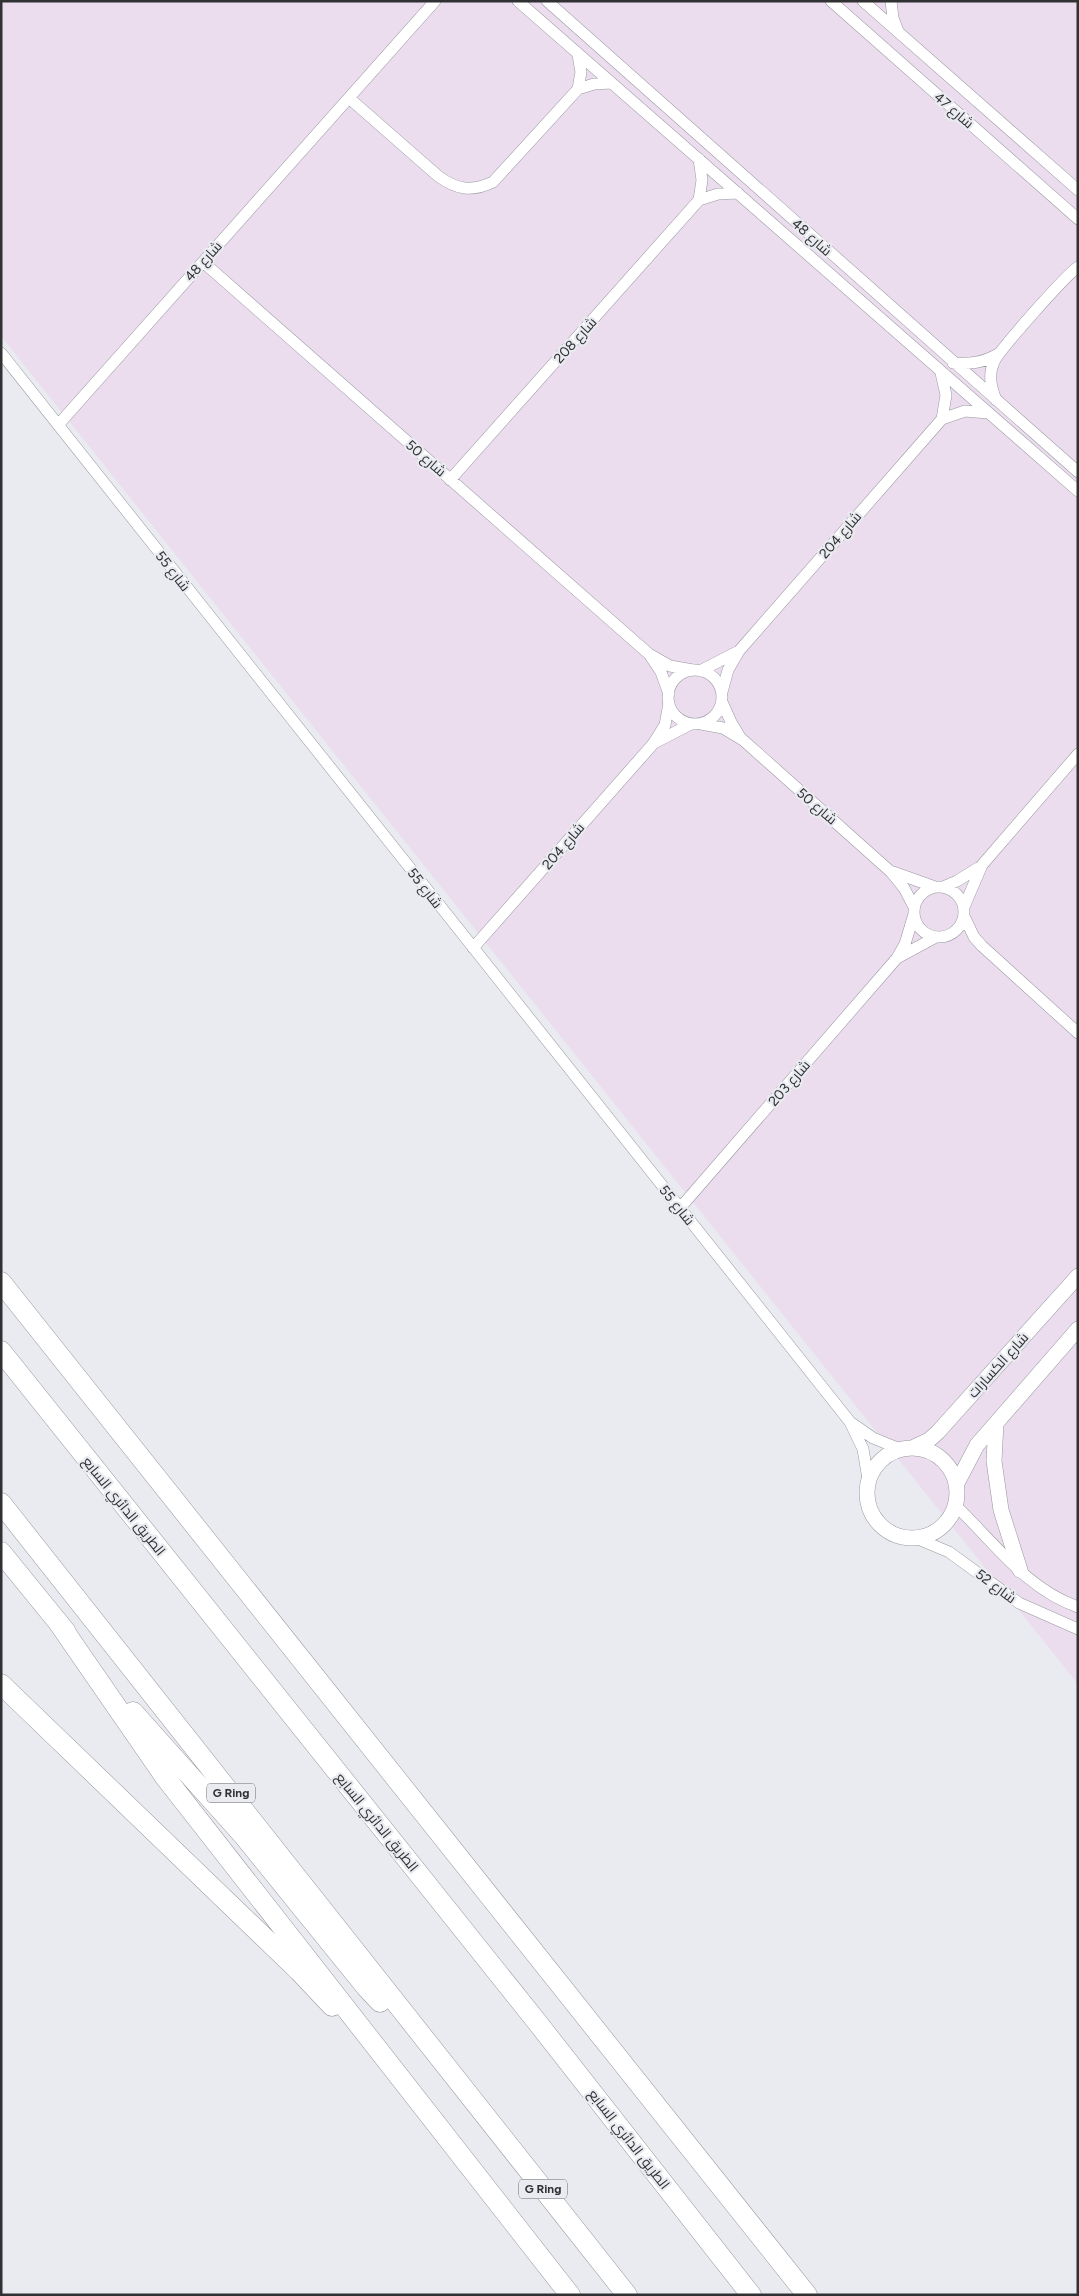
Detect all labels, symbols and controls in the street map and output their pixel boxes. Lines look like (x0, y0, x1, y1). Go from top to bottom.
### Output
street label: شارع 47 (930, 89, 977, 132)
street label: شارع 48 (788, 215, 835, 260)
street label: شارع 48 (181, 238, 226, 285)
street label: شارع 208 (550, 314, 600, 367)
street label: شارع 50 (402, 436, 449, 480)
street label: شارع 204 (816, 509, 865, 562)
street label: شارع 55 (152, 548, 194, 595)
street label: شارع 50 (793, 784, 840, 828)
street label: شارع 204 (539, 820, 588, 873)
street label: شارع 55 (404, 865, 446, 912)
street label: شارع 203 (765, 1057, 814, 1110)
street label: شارع 55 (655, 1182, 698, 1229)
street label: شارع الكسارات (965, 1329, 1032, 1402)
street label: الطريق الدائري السابع (76, 1453, 169, 1561)
street label: شارع 52 (972, 1566, 1019, 1607)
street label: الطريق الدائري السابع (329, 1769, 422, 1877)
road number: G Ring (207, 1784, 255, 1802)
street label: الطريق الدائري السابع (582, 2086, 673, 2195)
road number: G Ring (519, 2180, 567, 2198)

